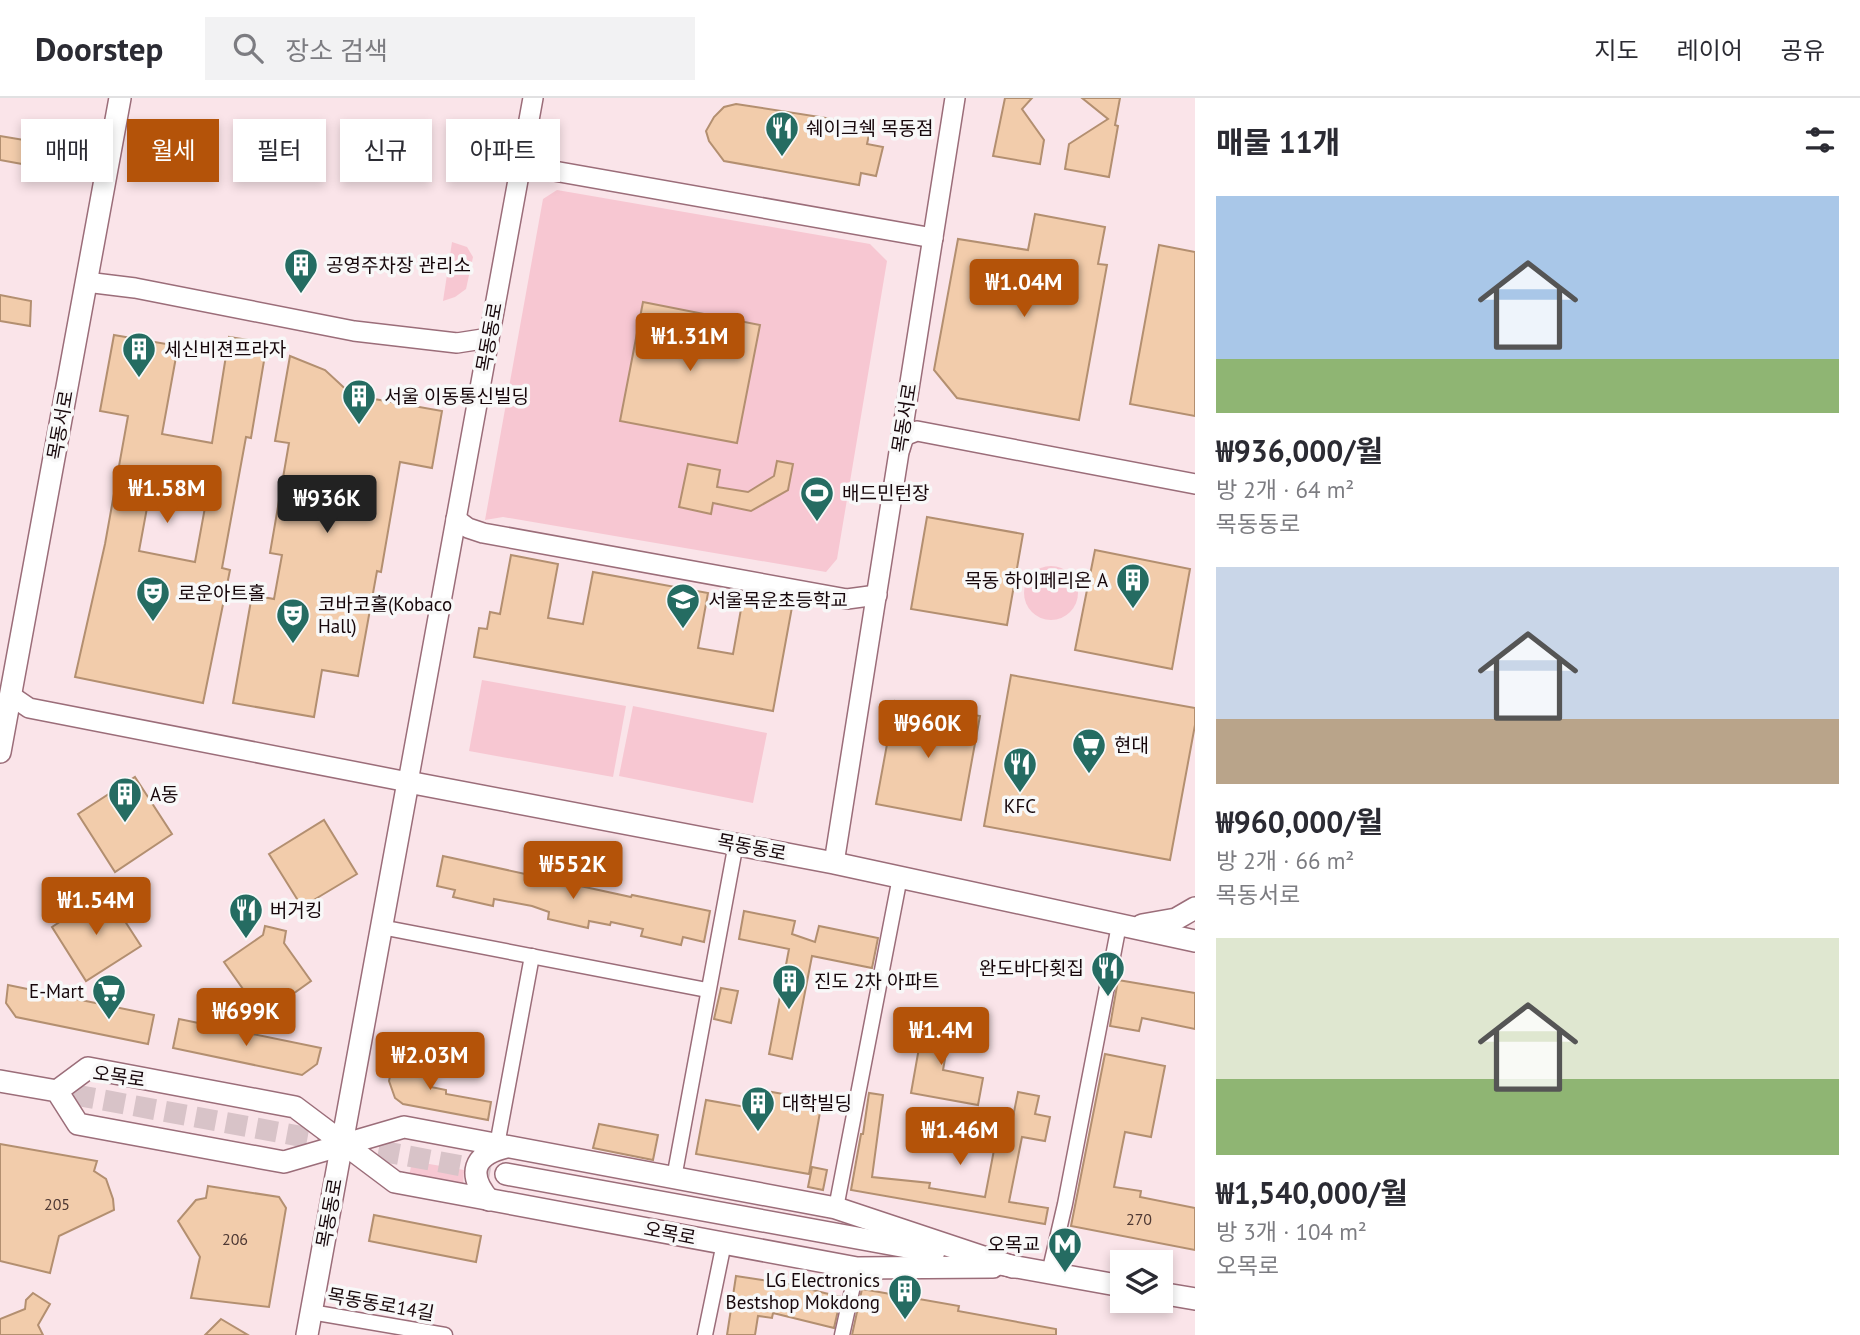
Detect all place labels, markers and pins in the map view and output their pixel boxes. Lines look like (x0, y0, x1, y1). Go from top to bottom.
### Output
restaurant icon: 쉐이크쉑 목동점 (763, 109, 801, 158)
place label: 쉐이크쉑 목동점 (806, 116, 933, 140)
building icon: 공영주차장 관리소 (282, 246, 320, 295)
place label: 공영주차장 관리소 (326, 253, 471, 277)
pin: ₩1.04M (967, 260, 1081, 319)
pin: ₩1.31M (633, 314, 747, 373)
building icon: 세신비젼프라자 (120, 330, 158, 379)
place label: 세신비젼프라자 (164, 337, 286, 361)
building icon: 서울 이동통신빌딩 (340, 377, 378, 426)
place label: 서울 이동통신빌딩 (384, 384, 529, 408)
pin: ₩1.58M (110, 466, 224, 525)
sports icon: 배드민턴장 (798, 474, 836, 523)
pin: ₩936K (278, 476, 376, 535)
place label: 배드민턴장 (842, 481, 929, 505)
building icon: 목동 하이페리온 A (1114, 561, 1152, 610)
place label: 목동 하이페리온 A (964, 568, 1108, 592)
theatre icon: 로운아트홀 (134, 574, 172, 623)
place label: 로운아트홀 (178, 581, 265, 605)
school or university icon: 서울목운초등학교 (664, 581, 702, 630)
place label: 서울목운초등학교 (708, 588, 848, 612)
place label: 코바코홀(Kobaco Hall) (318, 592, 452, 638)
theatre icon: 코바코홀(Kobaco Hall) (274, 596, 312, 645)
pin: ₩960K (879, 700, 977, 760)
supermarket icon: 현대 (1070, 726, 1108, 775)
place label: 현대 (1114, 733, 1149, 757)
restaurant icon: KFC (1001, 745, 1039, 794)
building icon: A동 (106, 775, 144, 824)
place label: A동 (150, 782, 179, 806)
place label: KFC (1004, 794, 1036, 818)
pin: ₩552K (524, 842, 622, 901)
pin: ₩1.54M (39, 878, 153, 937)
restaurant icon: 버거킹 (227, 891, 265, 940)
place label: 버거킹 (270, 898, 322, 922)
restaurant icon: 완도바다횟집 (1089, 949, 1127, 998)
place label: 완도바다횟집 (979, 956, 1084, 980)
building icon: 진도 2차 아파트 (770, 962, 808, 1011)
place label: 진도 2차 아파트 (814, 969, 939, 993)
supermarket icon: E-Mart (90, 972, 128, 1021)
place label: E-Mart (29, 979, 85, 1003)
pin: ₩699K (197, 988, 295, 1048)
pin: ₩1.4M (892, 1007, 990, 1067)
pin: ₩2.03M (373, 1032, 487, 1092)
building icon: 대학빌딩 (739, 1084, 777, 1133)
place label: 대학빌딩 (782, 1091, 852, 1115)
pin: ₩1.46M (903, 1108, 1017, 1167)
metro station icon: 오목교 (1046, 1225, 1084, 1274)
place label: 오목교 (988, 1232, 1040, 1256)
place label: LG Electronics Bestshop Mokdong (726, 1268, 880, 1314)
building icon: LG Electronics Bestshop Mokdong (886, 1272, 924, 1321)

